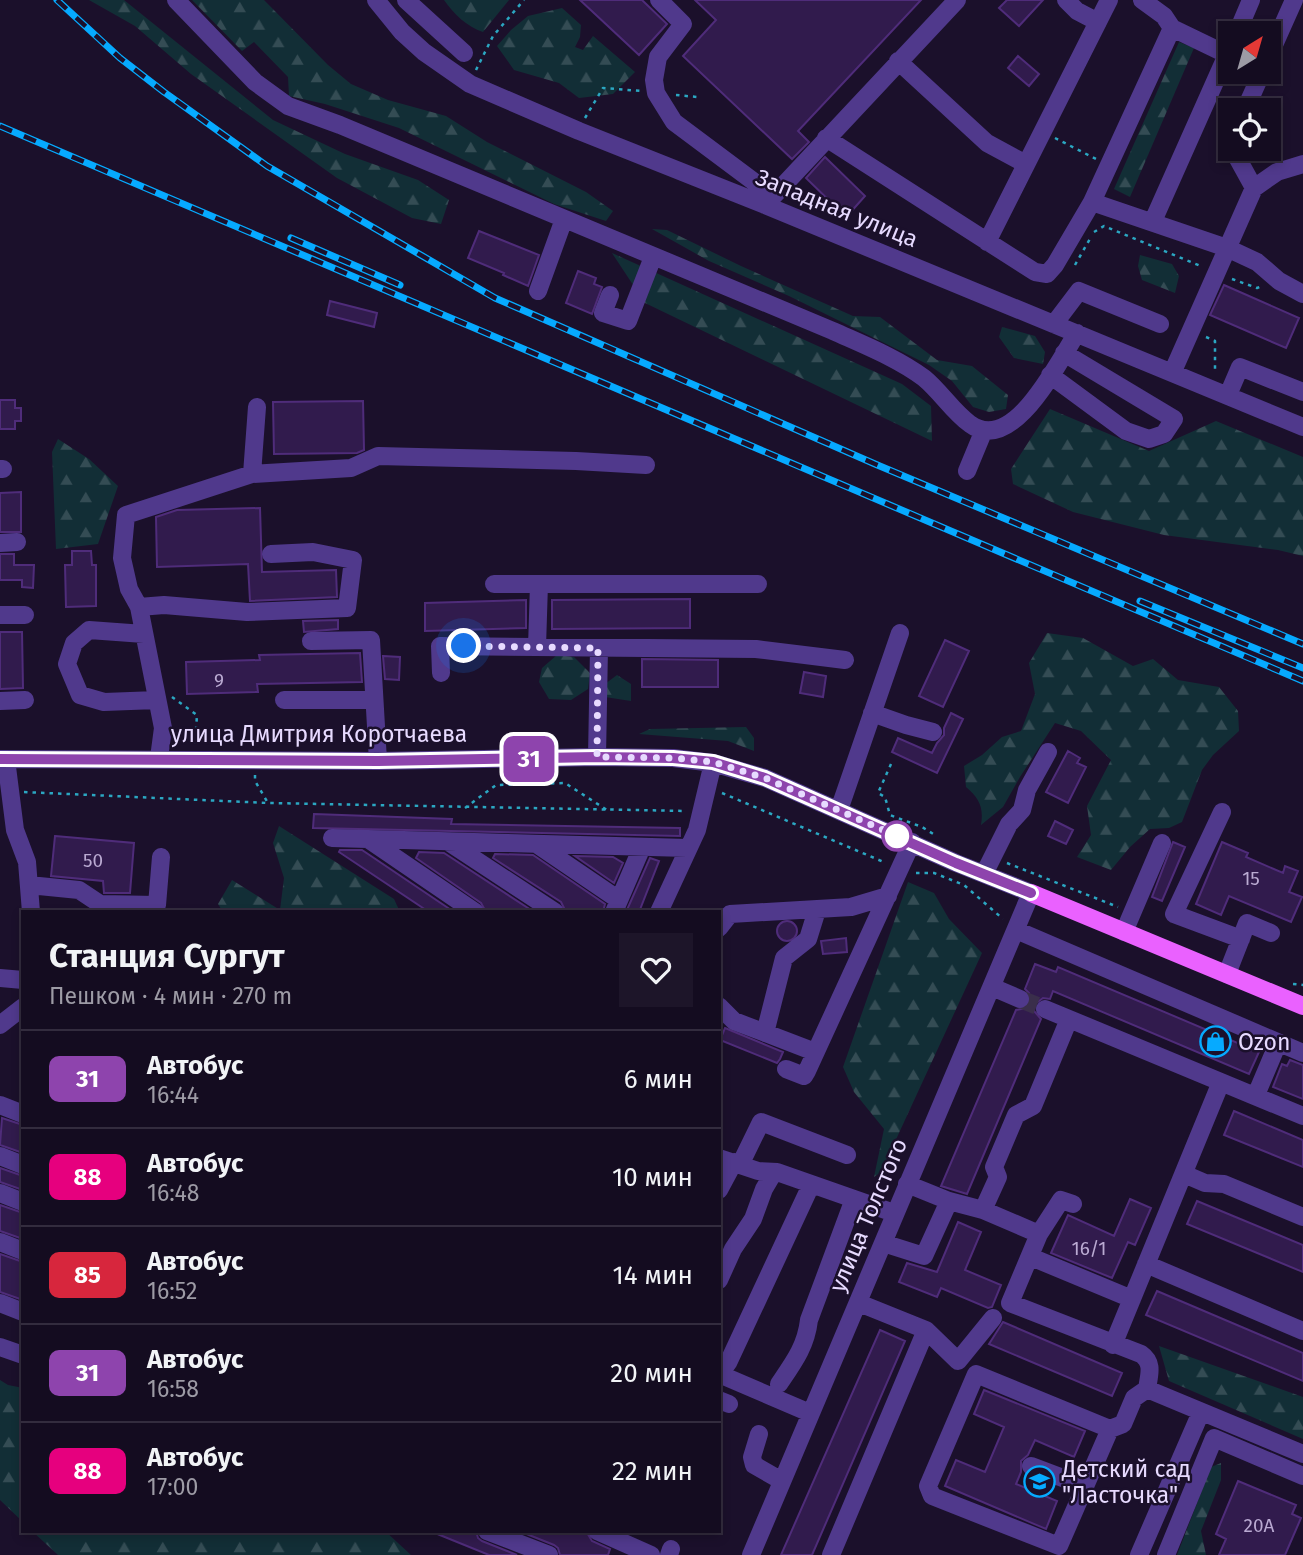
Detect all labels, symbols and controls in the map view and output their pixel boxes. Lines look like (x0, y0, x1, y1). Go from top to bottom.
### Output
north arrow (1218, 21, 1281, 84)
map controls (1218, 21, 1281, 161)
button: locate (1218, 98, 1281, 161)
street label: Западная улица (752, 163, 922, 253)
your location (446, 628, 481, 663)
house number: 9 (214, 669, 224, 692)
street label: улица Дмитрия Коротчаева (171, 720, 467, 748)
line badge: 31 (498, 736, 560, 782)
text: 31 (517, 745, 541, 773)
unlabelled marker (882, 821, 912, 851)
house number: 50 (83, 849, 103, 872)
house number: 15 (1242, 867, 1260, 890)
button: heart (619, 933, 693, 1007)
text: Станция Сургут (49, 936, 285, 976)
text: Пешком · 4 мин · 270 m (49, 982, 292, 1010)
shop icon: Ozon (1198, 1025, 1232, 1059)
place label: Ozon (1238, 1028, 1291, 1056)
text: Автобус (147, 1050, 244, 1081)
text: 6 мин (624, 1064, 693, 1095)
text: 31 (76, 1065, 99, 1093)
text: 16:44 (147, 1081, 199, 1109)
street label: улица Толстого (823, 1134, 913, 1296)
text: Автобус (147, 1148, 244, 1179)
text: 10 мин (612, 1162, 693, 1193)
text: 88 (74, 1163, 101, 1191)
text: 16:48 (147, 1179, 200, 1207)
house number: 16/1 (1072, 1237, 1106, 1260)
text: Автобус (147, 1246, 244, 1277)
text: 14 мин (613, 1260, 693, 1291)
text: 85 (74, 1261, 101, 1289)
text: 16:52 (147, 1277, 197, 1305)
text: Автобус (147, 1344, 244, 1375)
text: 20 мин (610, 1358, 693, 1389)
text: 31 (76, 1359, 99, 1387)
text: 16:58 (147, 1375, 199, 1403)
text: Автобус (147, 1442, 244, 1473)
place label: Детский сад "Ласточка" (1061, 1455, 1191, 1509)
text: 22 мин (612, 1456, 693, 1487)
text: 88 (74, 1457, 101, 1485)
school or university icon: Детский сад "Ласточка" (1022, 1465, 1056, 1499)
text: 17:00 (147, 1473, 198, 1501)
house number: 20А (1244, 1514, 1275, 1537)

